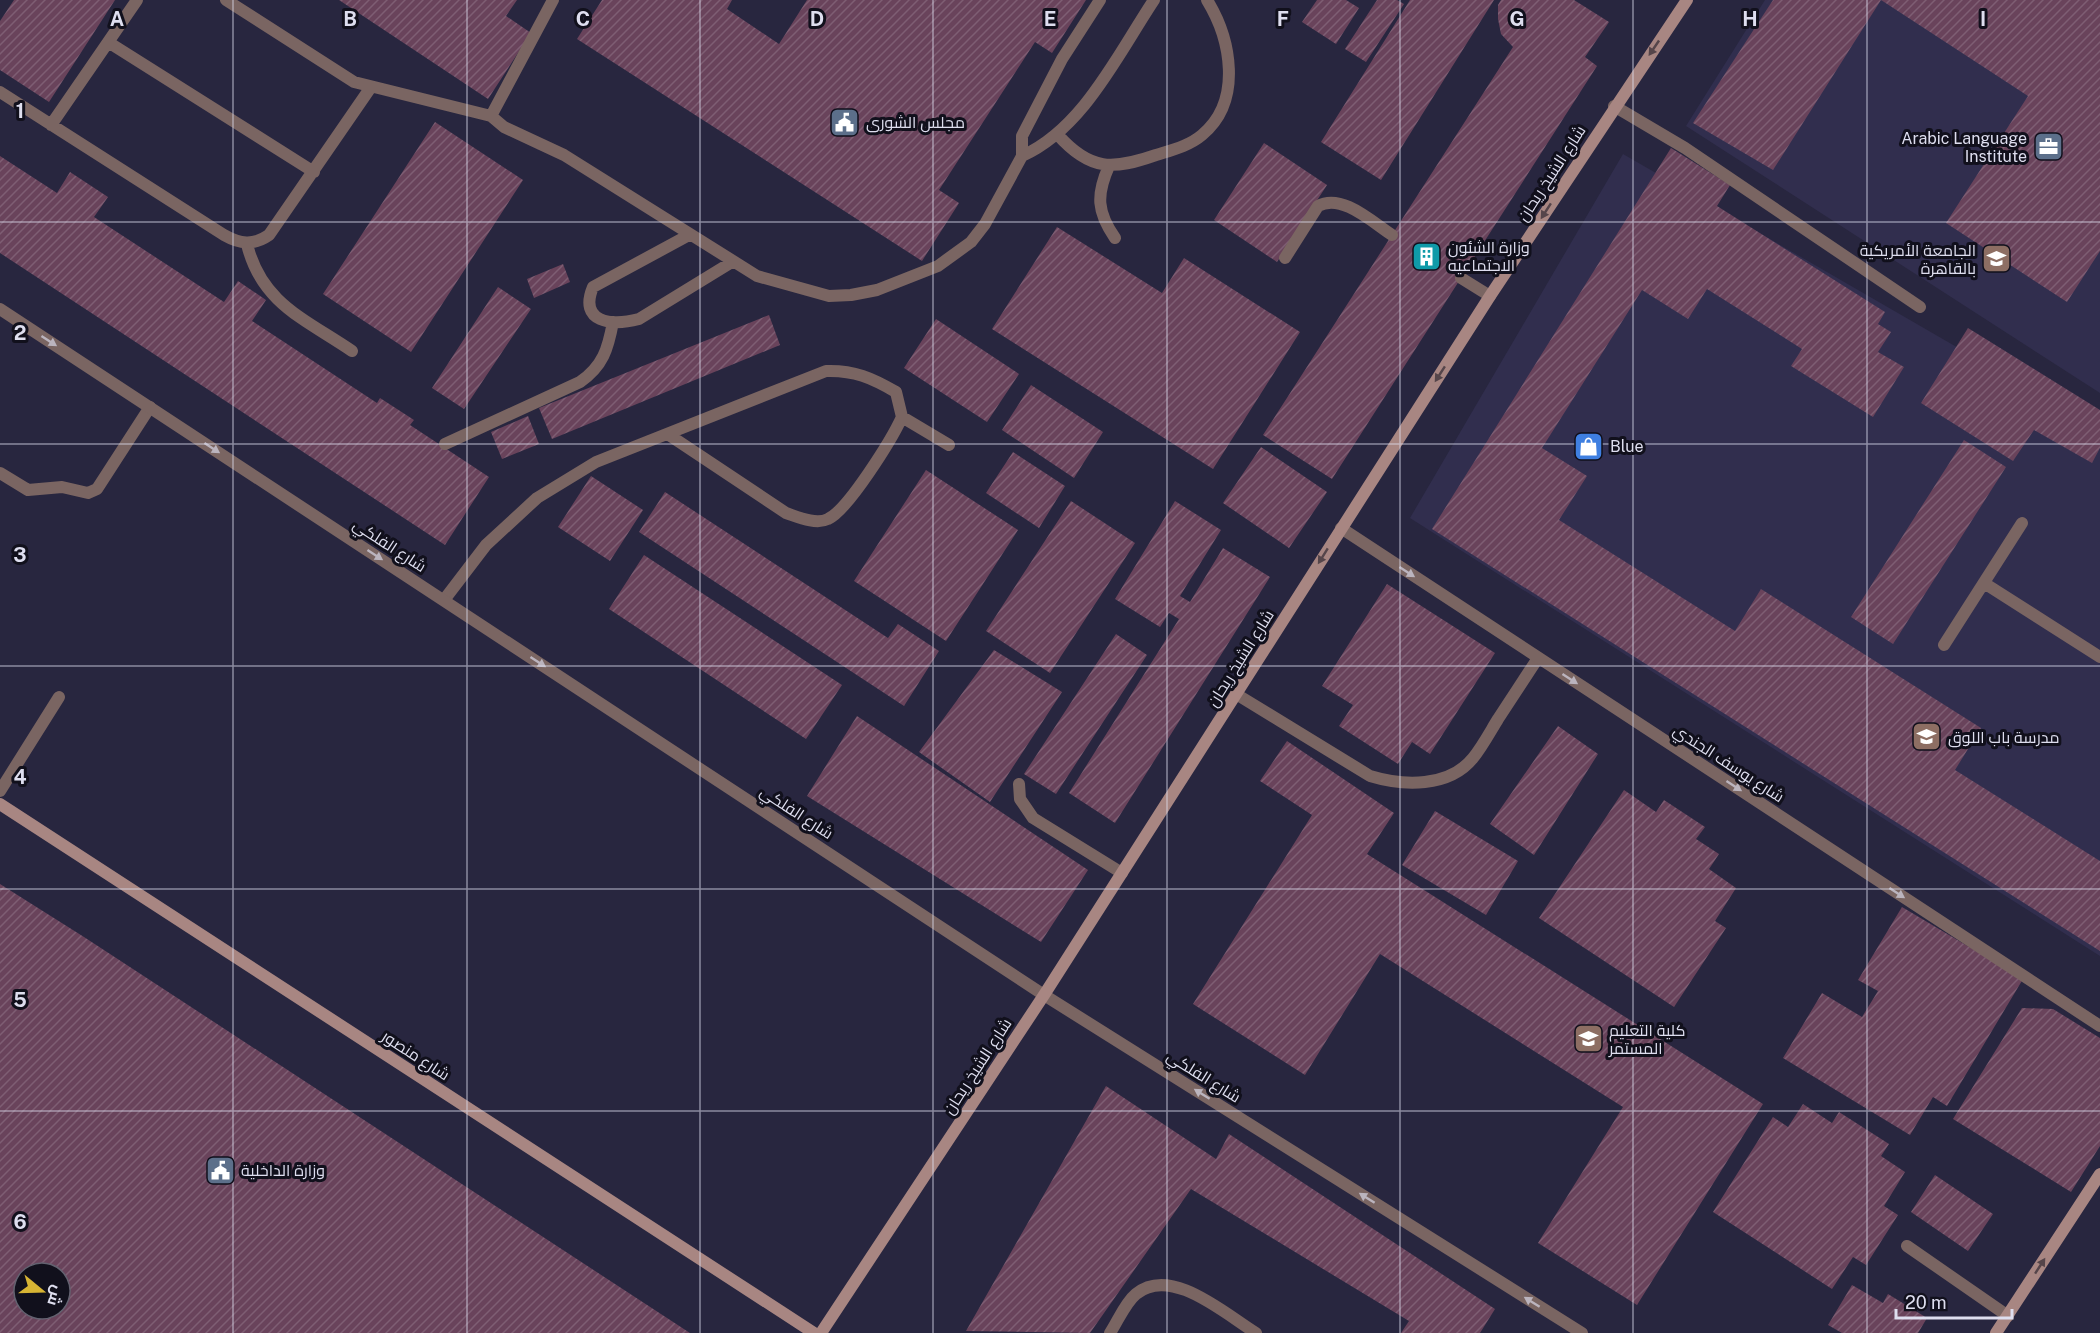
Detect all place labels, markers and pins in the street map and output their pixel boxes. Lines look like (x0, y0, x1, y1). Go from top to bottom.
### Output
public building icon: مجلس الشورى (829, 106, 861, 138)
place label: مجلس الشورى (866, 113, 965, 133)
place label: Arabic Language Institute (1901, 129, 2027, 166)
office icon: Arabic Language Institute (2032, 131, 2064, 163)
place label: وزارة الشئون الاجتماعيه (1448, 238, 1530, 275)
building icon: وزارة الشئون الاجتماعيه (1411, 240, 1443, 272)
place label: الجامعة الأمريكية بالقاهرة (1860, 241, 1976, 278)
school or university icon: الجامعة الأمريكية بالقاهرة (1981, 243, 2013, 275)
shop icon: Blue (1573, 430, 1605, 462)
place label: Blue (1610, 437, 1644, 456)
school or university icon: مدرسة باب اللوق (1911, 721, 1943, 753)
place label: مدرسة باب اللوق (1948, 728, 2060, 748)
place label: كلية التعليم المستمر (1608, 1021, 1686, 1058)
school or university icon: كلية التعليم المستمر (1572, 1023, 1604, 1055)
public building icon: وزارة الداخلية (204, 1154, 236, 1186)
place label: وزارة الداخلية (241, 1161, 325, 1180)

